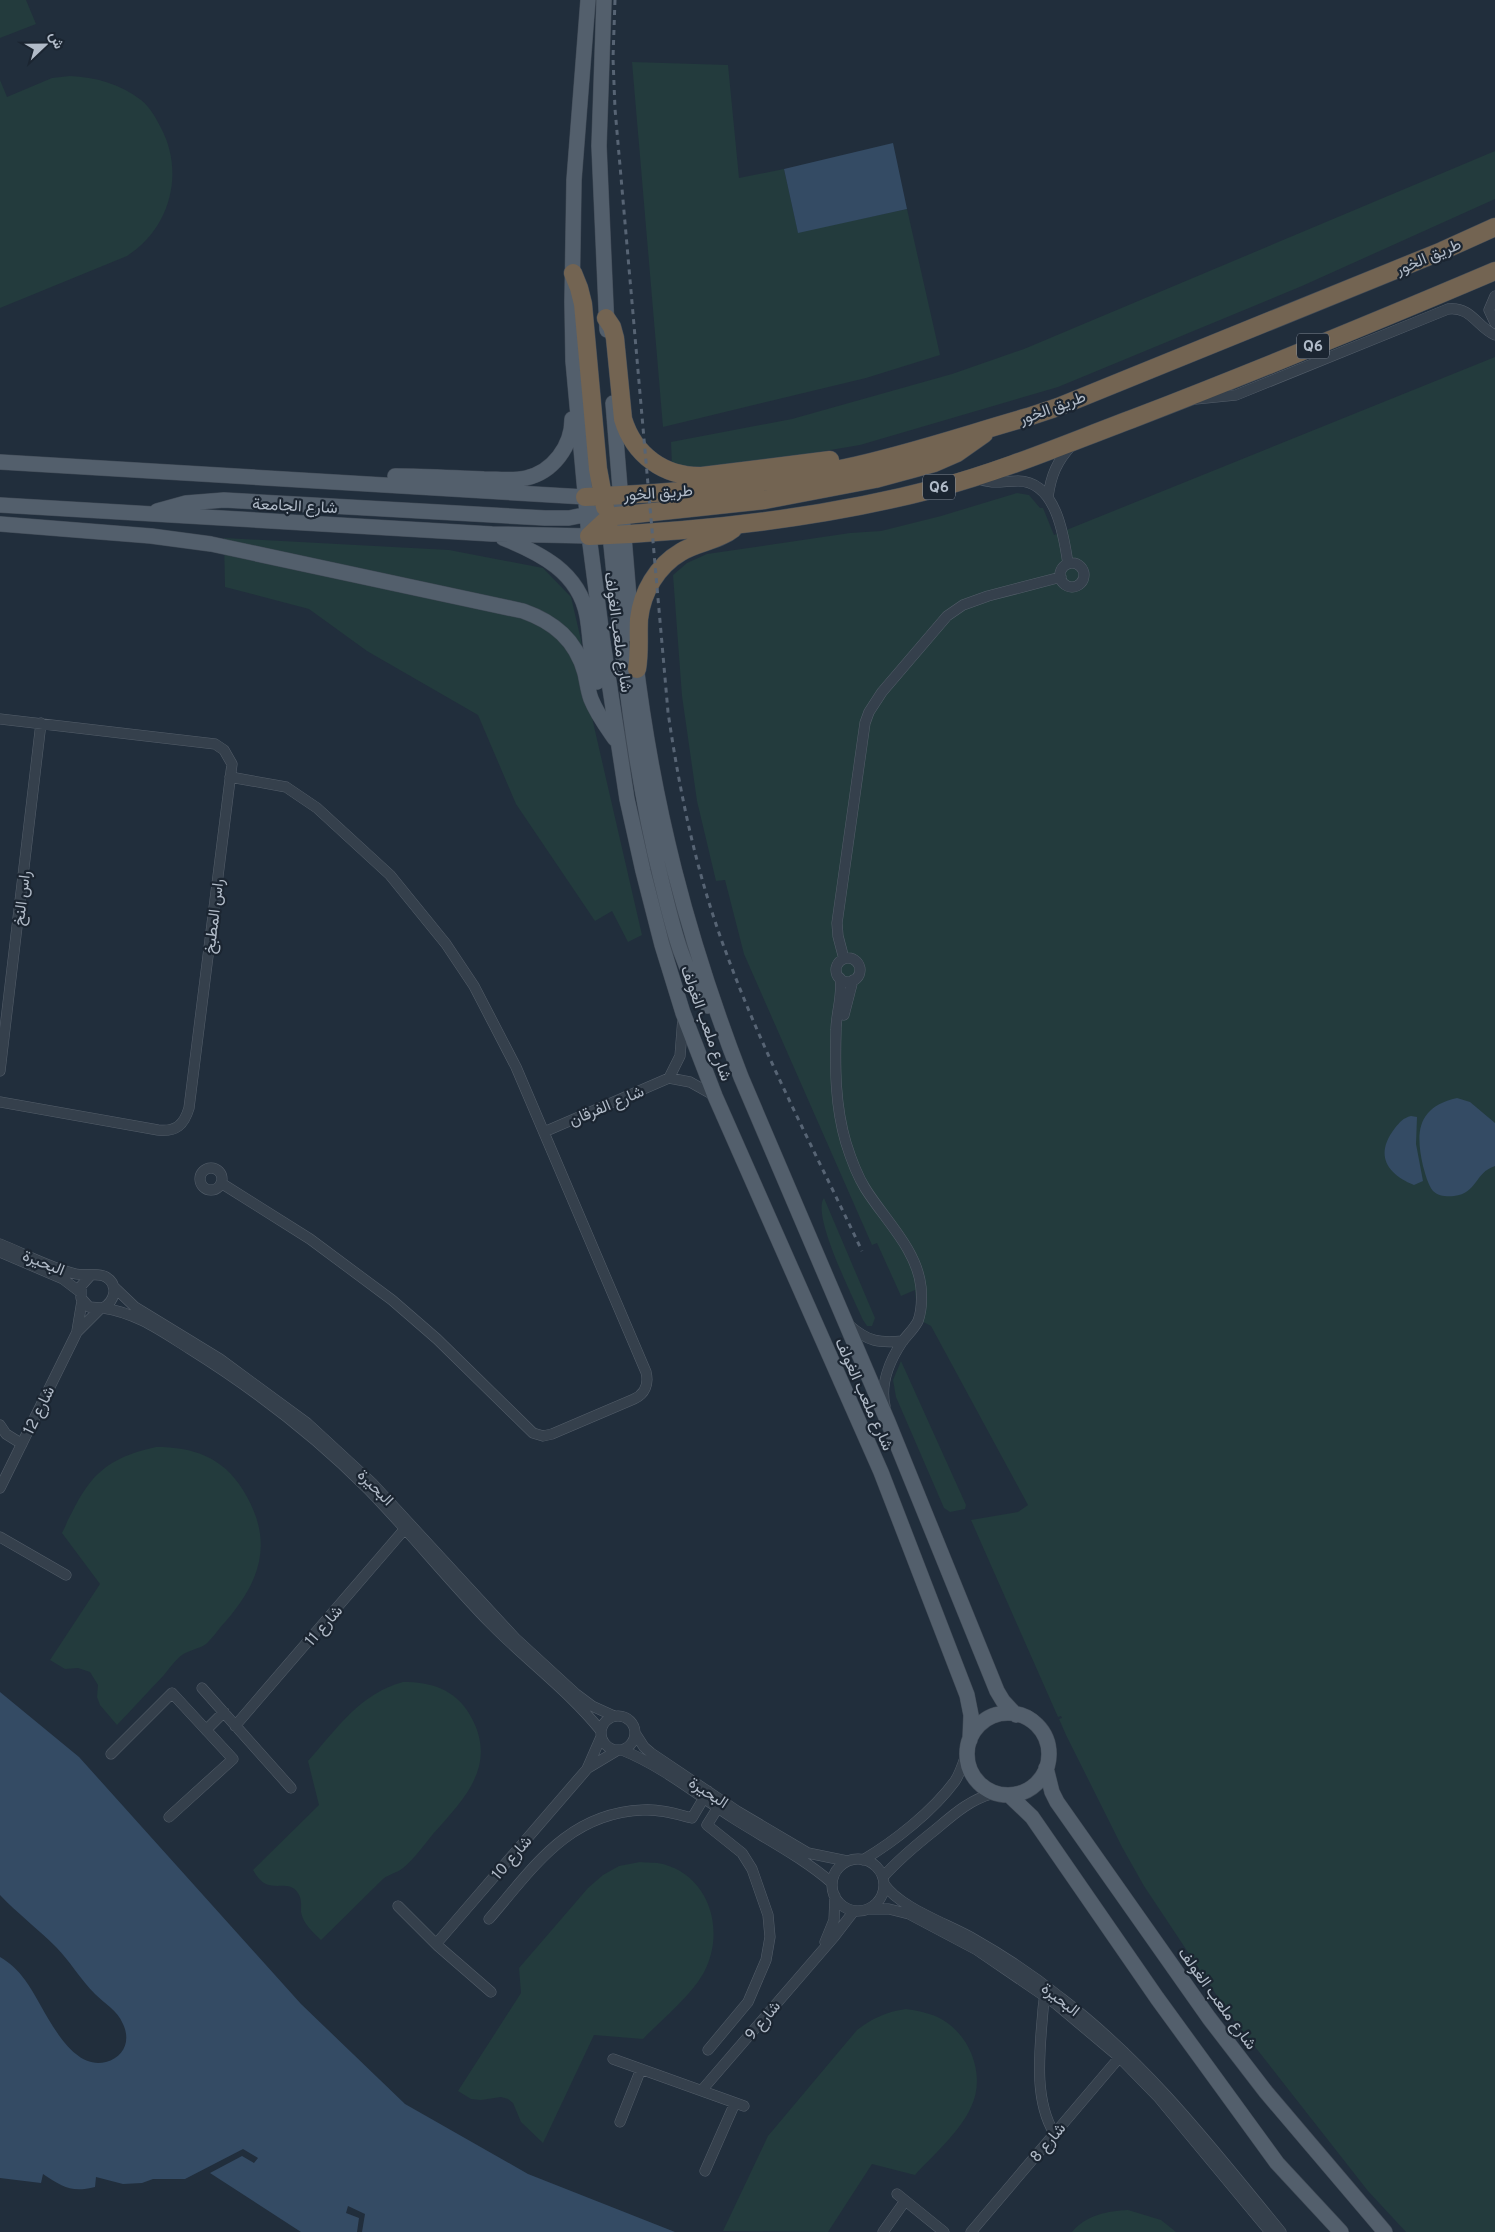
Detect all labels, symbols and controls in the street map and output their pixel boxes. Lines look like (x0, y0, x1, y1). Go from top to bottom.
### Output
north arrow (20, 20, 70, 70)
text: ش (45, 30, 67, 52)
street label: طريق الخور (1392, 235, 1465, 281)
road number: Q6 (1297, 334, 1329, 358)
street label: طريق الخور (1016, 388, 1089, 431)
road number: Q6 (923, 474, 955, 500)
street label: طريق الخور (622, 482, 694, 506)
street label: شارع الجامعة (252, 495, 338, 519)
street label: شارع ملعب الغولف (599, 571, 635, 694)
street label: راس النخ (10, 869, 36, 927)
street label: راس المطبخ (200, 878, 230, 955)
street label: شارع ملعب الغولف (675, 963, 735, 1084)
street label: شارع الفرقان (566, 1082, 647, 1132)
street label: البحيرة (19, 1246, 67, 1281)
street label: شارع ملعب الغولف (829, 1335, 897, 1454)
street label: شارع 12 (19, 1383, 60, 1439)
street label: البحيرة (352, 1466, 397, 1511)
street label: شارع 11 (301, 1602, 348, 1651)
street label: البحيرة (684, 1773, 732, 1814)
street label: شارع 10 (488, 1832, 537, 1885)
street label: شارع ملعب الغولف (1173, 1944, 1260, 2054)
street label: البحيرة (1036, 1979, 1083, 2022)
street label: شارع 9 (741, 1997, 786, 2045)
street label: شارع 8 (1026, 2119, 1071, 2167)

